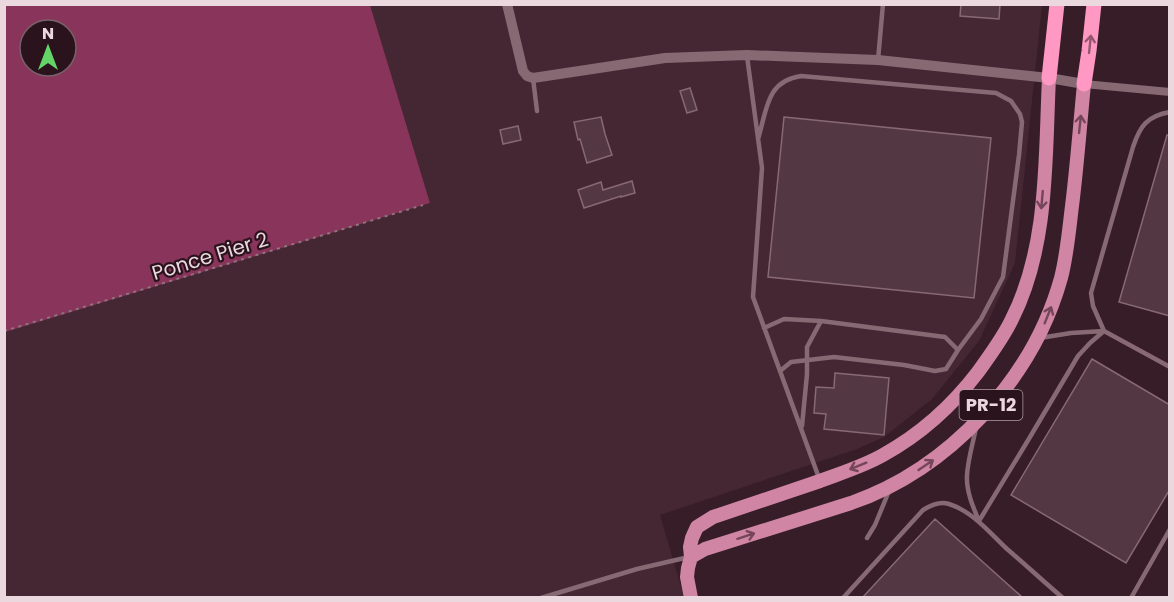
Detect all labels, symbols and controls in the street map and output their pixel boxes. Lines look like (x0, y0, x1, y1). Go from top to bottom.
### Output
north arrow (18, 18, 78, 78)
text: N (42, 22, 54, 45)
one-way arrow (1085, 35, 1096, 55)
one-way arrow (1075, 115, 1086, 134)
one-way arrow (1036, 189, 1047, 209)
street label: Ponce Pier 2 (148, 225, 272, 287)
one-way arrow (1043, 307, 1054, 325)
road number: PR-12 (960, 390, 1022, 420)
one-way arrow (917, 459, 934, 471)
one-way arrow (849, 461, 868, 472)
one-way arrow (736, 529, 755, 540)

